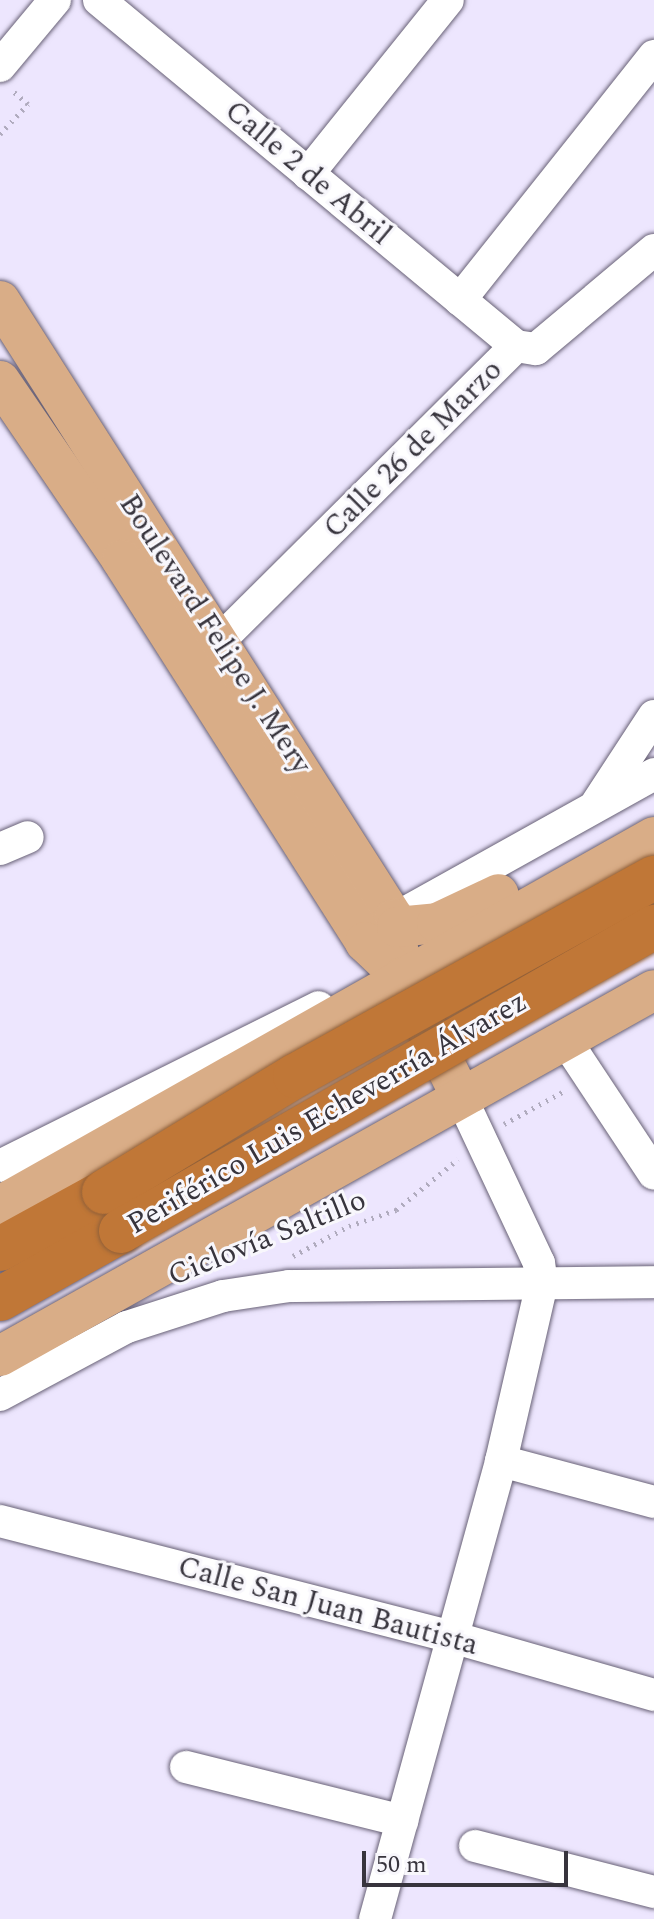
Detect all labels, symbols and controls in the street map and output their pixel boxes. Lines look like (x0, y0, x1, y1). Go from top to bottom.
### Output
street label: Calle 2 de Abril (218, 93, 398, 253)
street label: Calle 26 de Marzo (316, 352, 510, 546)
street label: Boulevard Felipe J. Mery (111, 487, 319, 781)
street label: Periférico Luis Echeverría Álvarez (121, 984, 533, 1242)
street label: Ciclovía Saltillo (163, 1182, 371, 1294)
street label: Calle San Juan Bautista (174, 1549, 482, 1663)
scale bar (366, 1835, 572, 1885)
text: 50 m (376, 1847, 427, 1883)

